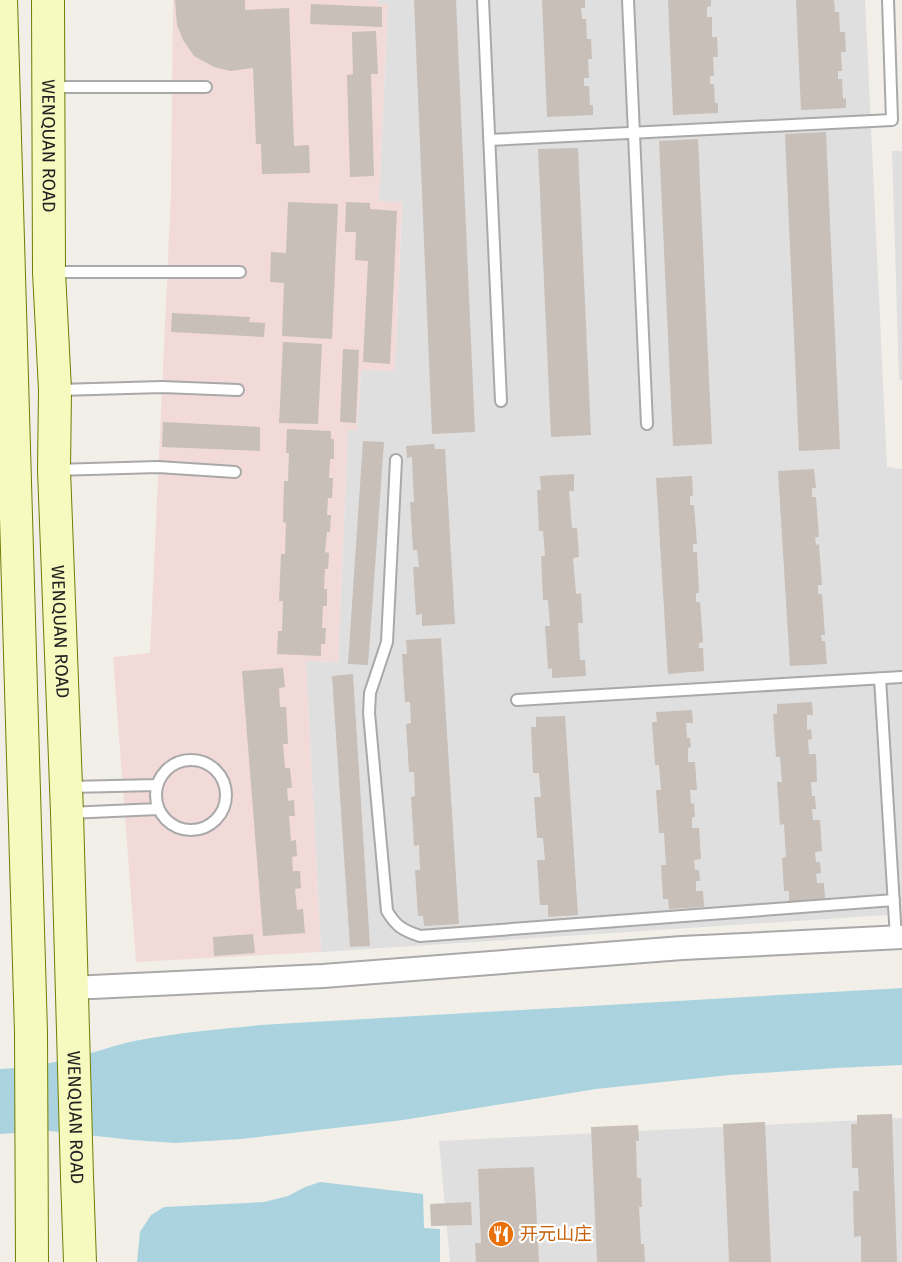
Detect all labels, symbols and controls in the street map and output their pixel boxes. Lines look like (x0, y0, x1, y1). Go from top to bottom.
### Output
street label: WENQUAN ROAD (37, 79, 60, 213)
street label: WENQUAN ROAD (47, 565, 74, 699)
street label: WENQUAN ROAD (63, 1051, 88, 1185)
restaurant icon: 开元山庄 (486, 1219, 516, 1249)
place label: 开元山庄 (520, 1223, 592, 1245)

